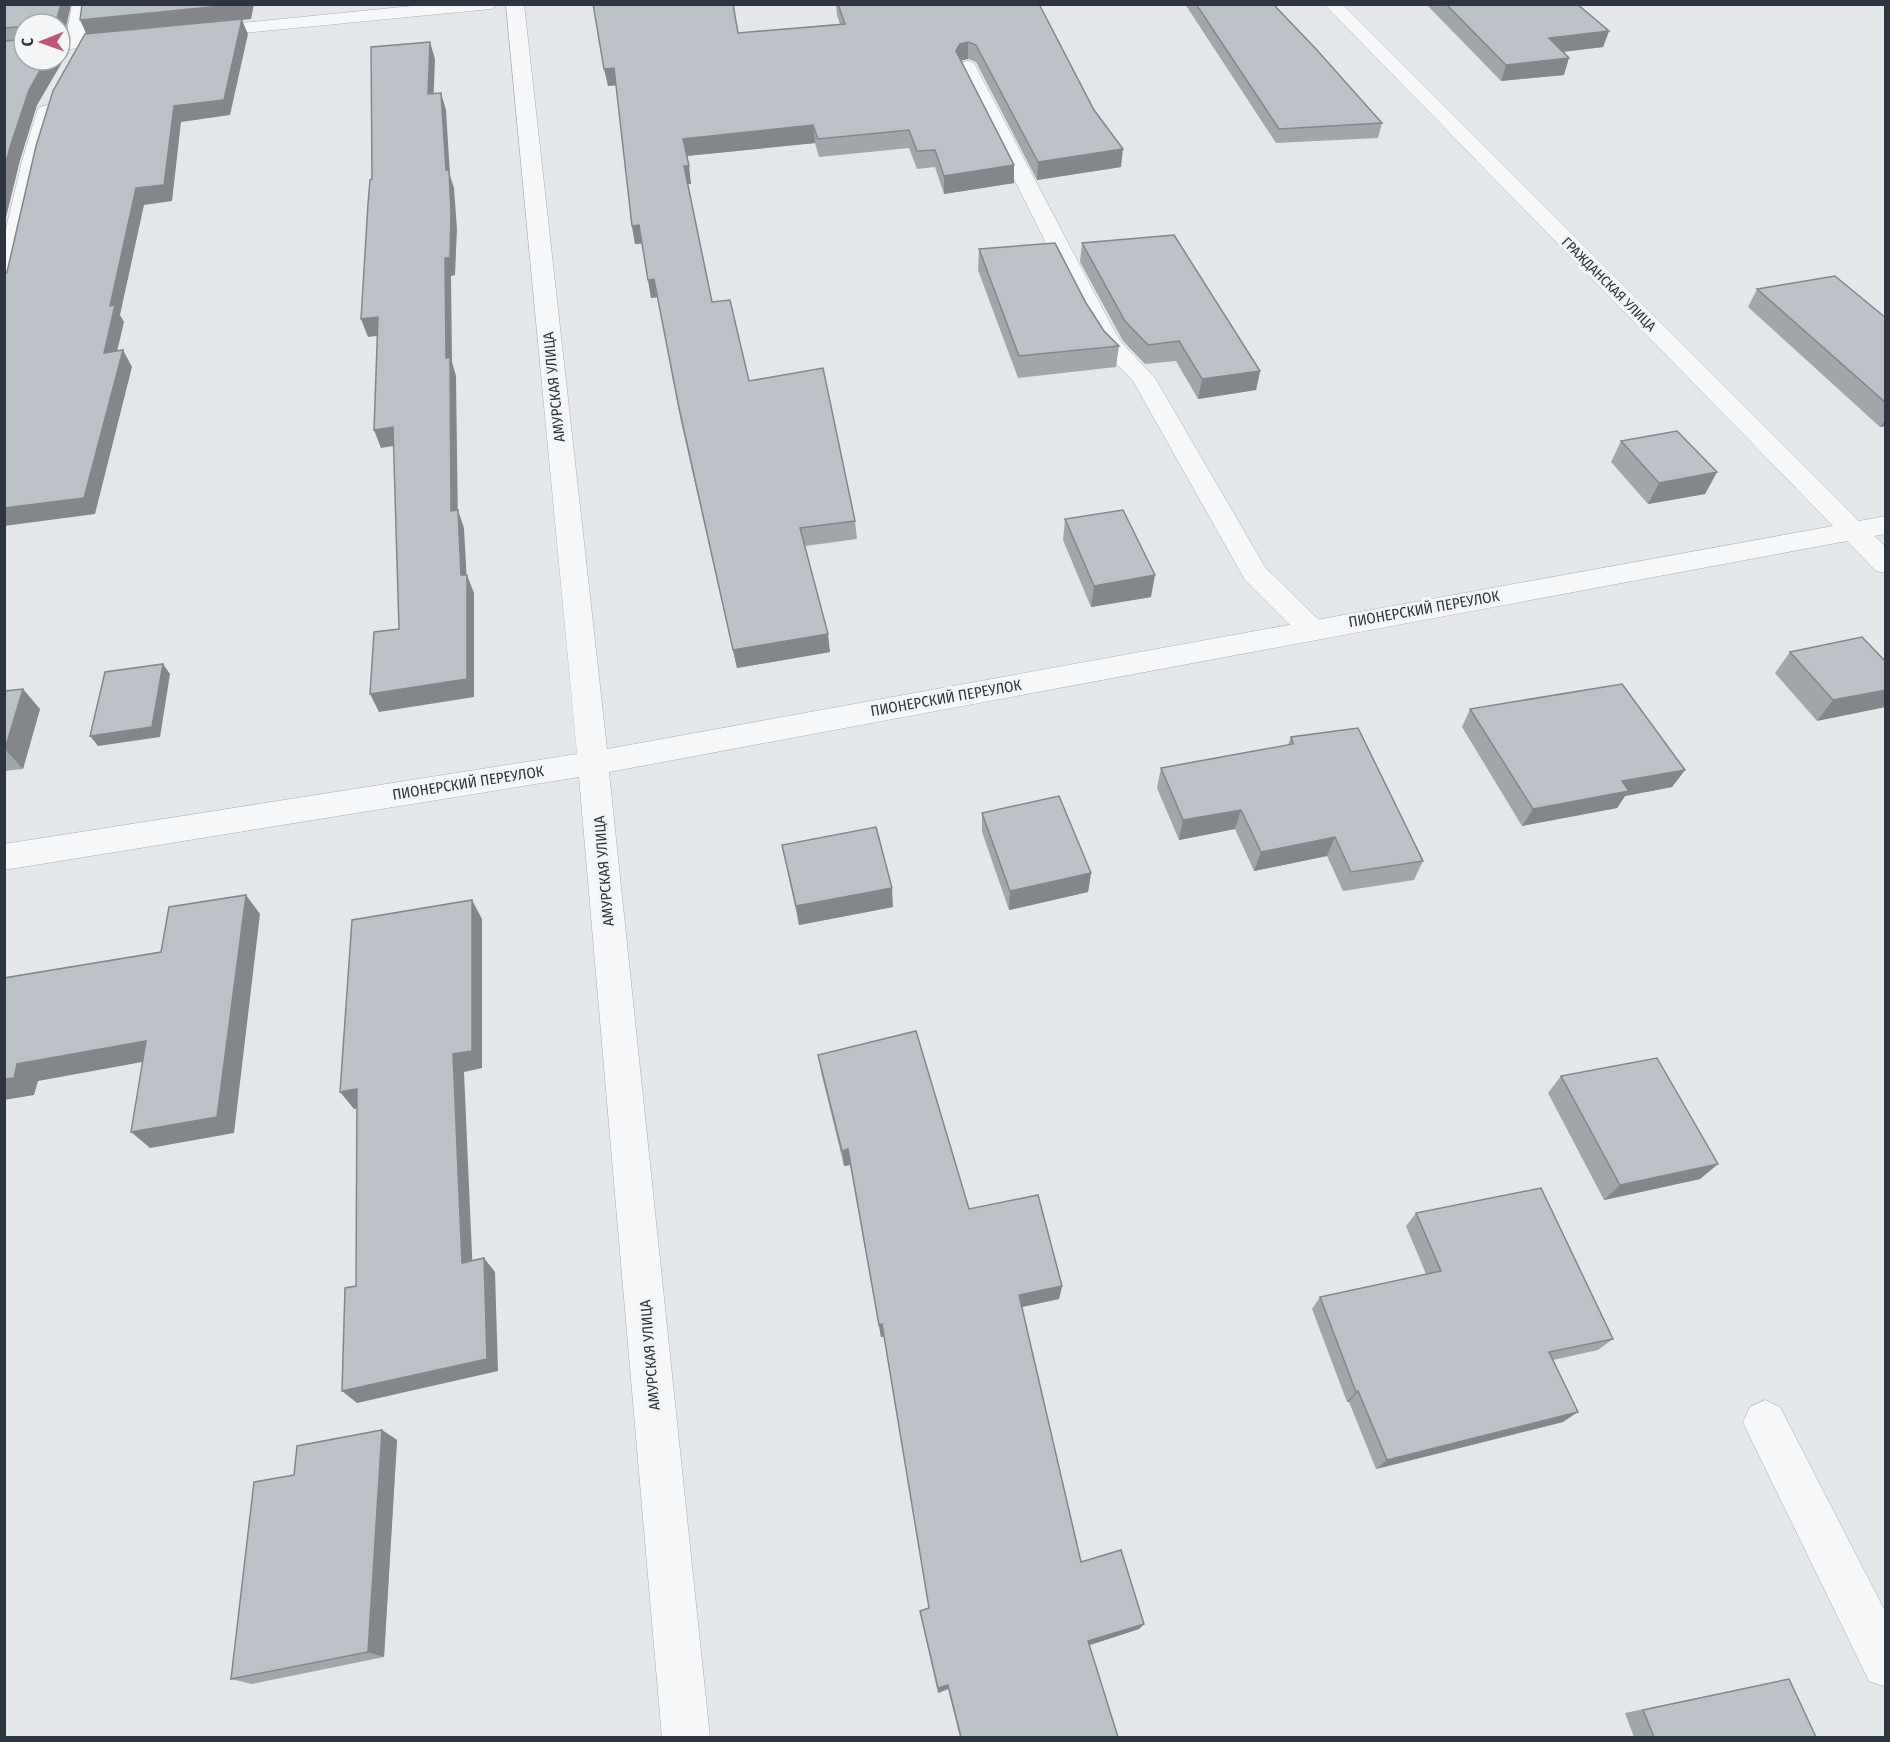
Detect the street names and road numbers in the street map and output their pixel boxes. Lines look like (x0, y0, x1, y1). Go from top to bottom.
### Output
street label: ГРАЖДАНСКАЯ УЛИЦА (1558, 234, 1660, 335)
street label: АМУРСКАЯ УЛИЦА (539, 331, 569, 443)
street label: ПИОНЕРСКИЙ ПЕРЕУЛОК (1347, 587, 1501, 631)
street label: ПИОНЕРСКИЙ ПЕРЕУЛОК (869, 676, 1023, 720)
street label: ПИОНЕРСКИЙ ПЕРЕУЛОК (391, 762, 545, 804)
street label: АМУРСКАЯ УЛИЦА (590, 815, 618, 927)
street label: АМУРСКАЯ УЛИЦА (636, 1299, 664, 1411)

